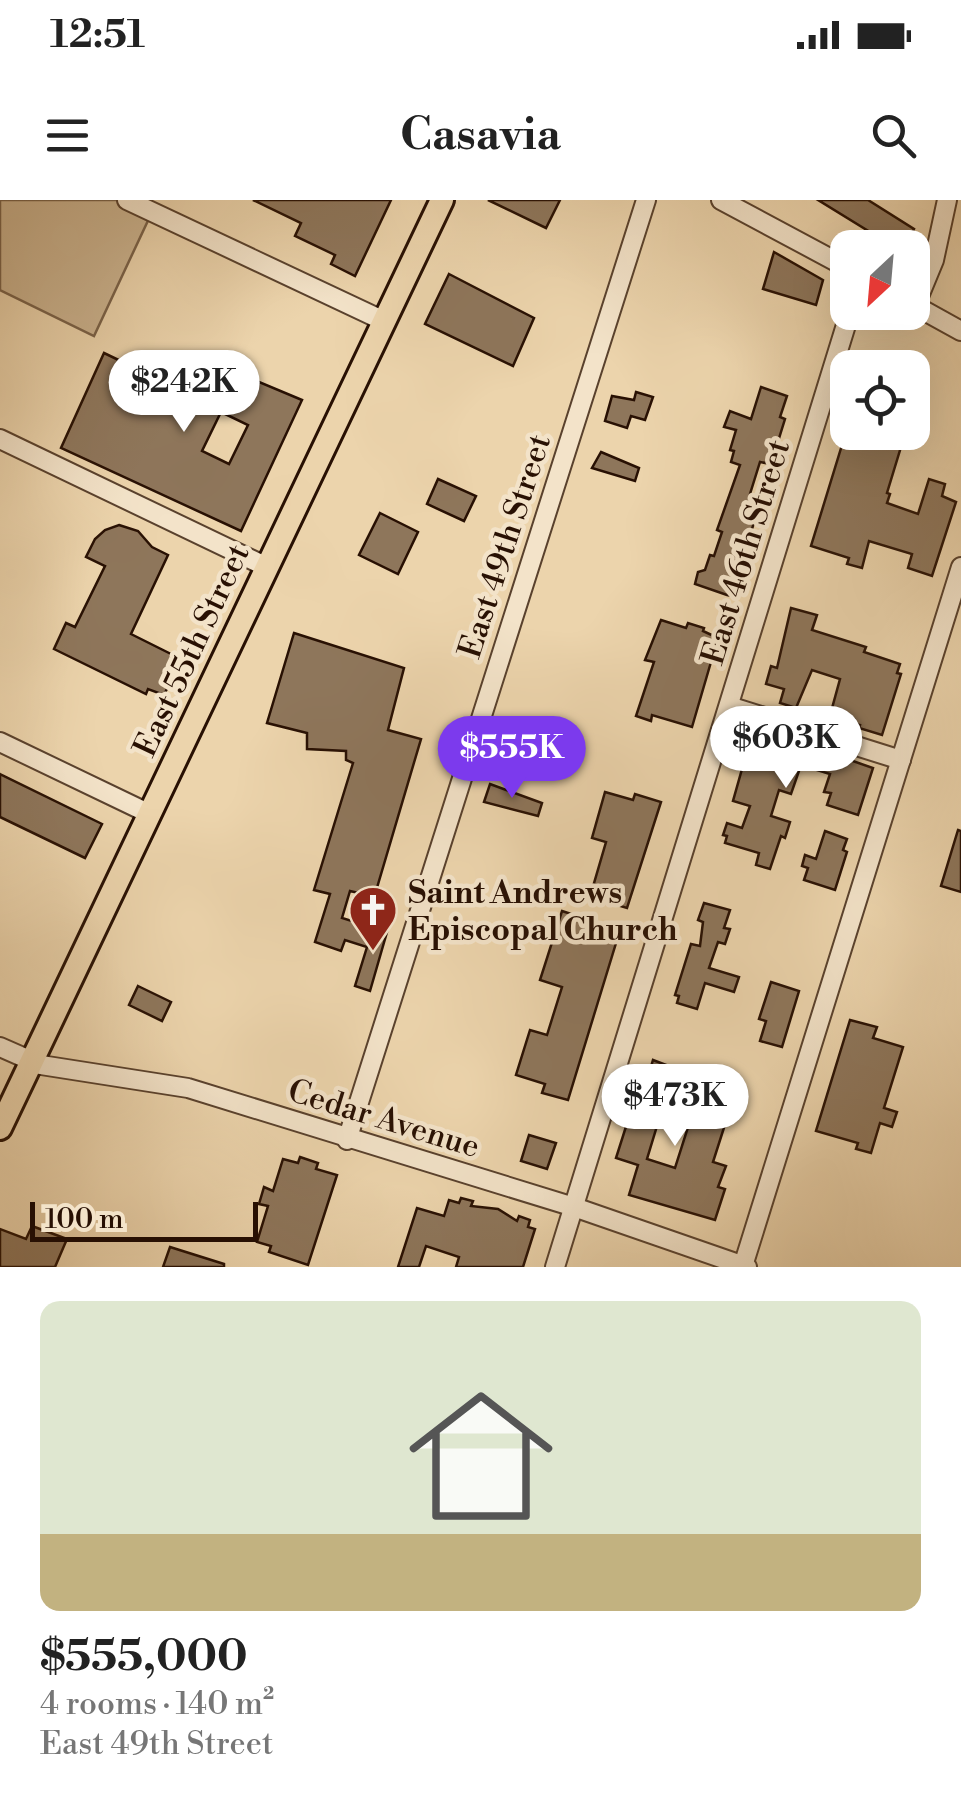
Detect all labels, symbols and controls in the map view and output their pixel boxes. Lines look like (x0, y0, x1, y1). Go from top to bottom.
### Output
text: 12:51 (50, 12, 145, 59)
text: Casavia (400, 107, 561, 164)
icon: menu (40, 108, 95, 163)
icon: search (866, 108, 921, 163)
north arrow (830, 230, 930, 330)
map controls (830, 230, 930, 450)
pin: $242K (114, 350, 254, 435)
button: locate (830, 350, 930, 450)
text: $242K (131, 362, 237, 402)
street label: East 49th Street (450, 429, 560, 663)
street label: East 46th Street (693, 435, 799, 670)
street label: East 55th Street (125, 538, 259, 763)
pin: $603K (716, 706, 856, 791)
pin: $555K (442, 716, 582, 801)
text: $603K (732, 718, 840, 758)
text: $555K (460, 728, 564, 768)
place label: Saint Andrews Episcopal Church (408, 873, 678, 950)
church icon: Saint Andrews Episcopal Church (347, 884, 399, 952)
pin: $473K (605, 1064, 745, 1149)
street label: Cedar Avenue (283, 1071, 484, 1167)
text: $473K (624, 1076, 726, 1116)
scale bar (30, 1197, 258, 1242)
text: 100 m (45, 1202, 124, 1237)
icon: home (391, 1366, 571, 1546)
text: $555,000 (40, 1631, 248, 1684)
text: 4 rooms · 140 m² (40, 1684, 274, 1724)
text: East 49th Street (40, 1724, 273, 1764)

